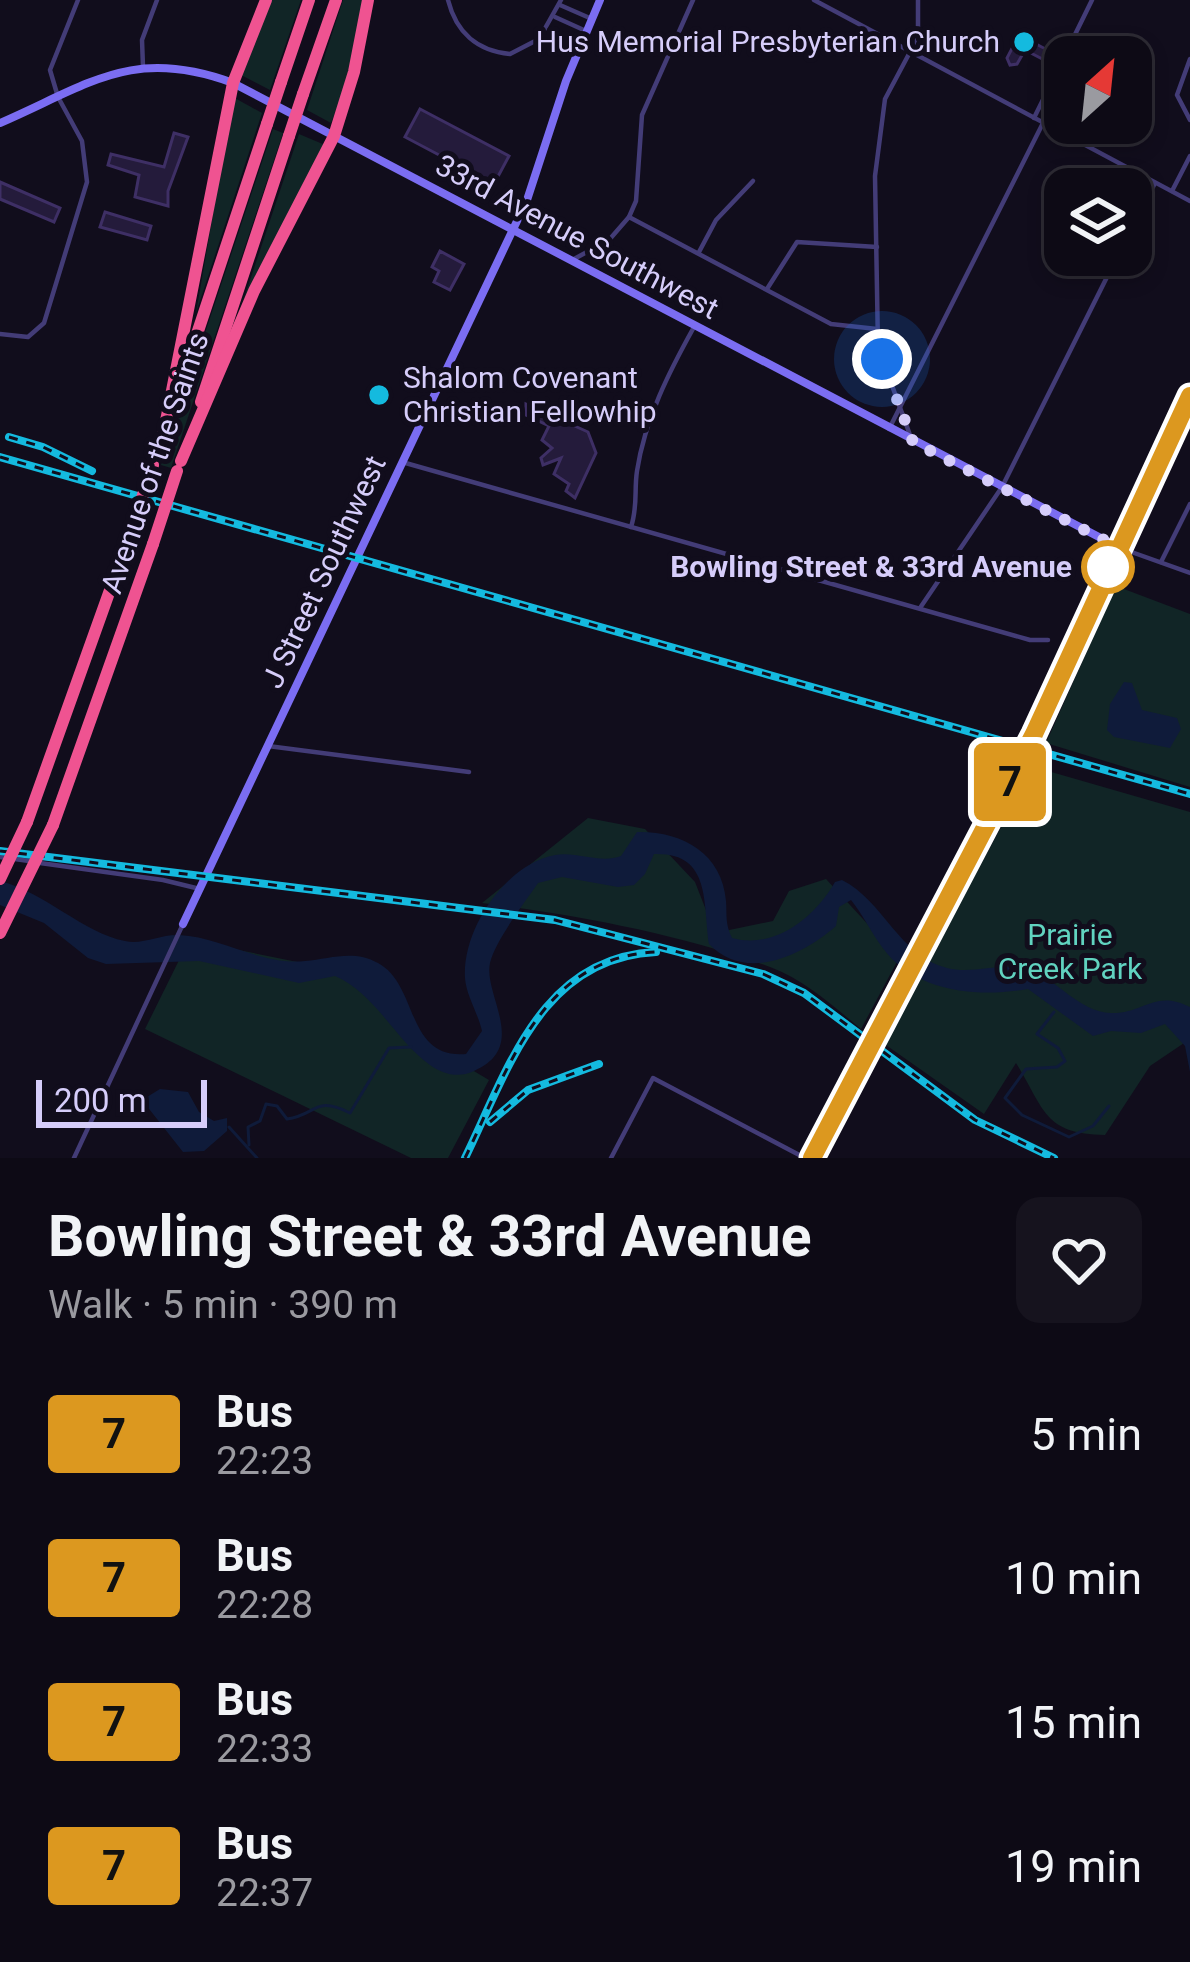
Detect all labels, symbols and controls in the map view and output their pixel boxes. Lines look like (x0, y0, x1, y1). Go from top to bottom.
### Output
place label: Hus Memorial Presbyterian Church (536, 24, 1000, 59)
marker: Hus Memorial Presbyterian Church (1011, 29, 1037, 55)
north arrow (1044, 36, 1152, 144)
map controls (1044, 36, 1152, 276)
street label: 33rd Avenue Southwest (430, 147, 725, 326)
button: layers (1044, 168, 1152, 276)
street label: Avenue of the Saints (93, 328, 216, 598)
your location (852, 329, 912, 389)
place label: Shalom Covenant Christian Fellowhip (403, 360, 657, 429)
marker: Shalom Covenant Christian Fellowhip (366, 382, 392, 408)
street label: J Street Southwest (254, 450, 393, 693)
marker: Bowling Street & 33rd Avenue (1083, 542, 1133, 592)
place label: Bowling Street & 33rd Avenue (670, 549, 1072, 584)
line badge: 7 (971, 743, 1049, 821)
text: 7 (998, 757, 1022, 806)
park label: Prairie Creek Park (998, 917, 1143, 986)
scale bar (36, 1074, 207, 1127)
text: 200 m (54, 1081, 147, 1120)
button: heart (1016, 1197, 1142, 1323)
text: Bowling Street & 33rd Avenue (48, 1203, 812, 1270)
text: Walk · 5 min · 390 m (48, 1282, 398, 1328)
text: Bus (216, 1385, 293, 1438)
text: 5 min (1030, 1408, 1142, 1461)
text: 7 (102, 1409, 126, 1458)
text: 22:23 (216, 1438, 313, 1484)
text: Bus (216, 1529, 293, 1582)
text: 10 min (1005, 1552, 1142, 1605)
text: 7 (102, 1553, 126, 1602)
text: 22:28 (216, 1582, 313, 1628)
text: Bus (216, 1673, 293, 1726)
text: 15 min (1005, 1696, 1142, 1749)
text: 7 (102, 1697, 126, 1746)
text: 22:33 (216, 1726, 313, 1772)
text: Bus (216, 1817, 293, 1870)
text: 19 min (1005, 1840, 1142, 1893)
text: 7 (102, 1841, 126, 1890)
text: 22:37 (216, 1870, 313, 1916)

